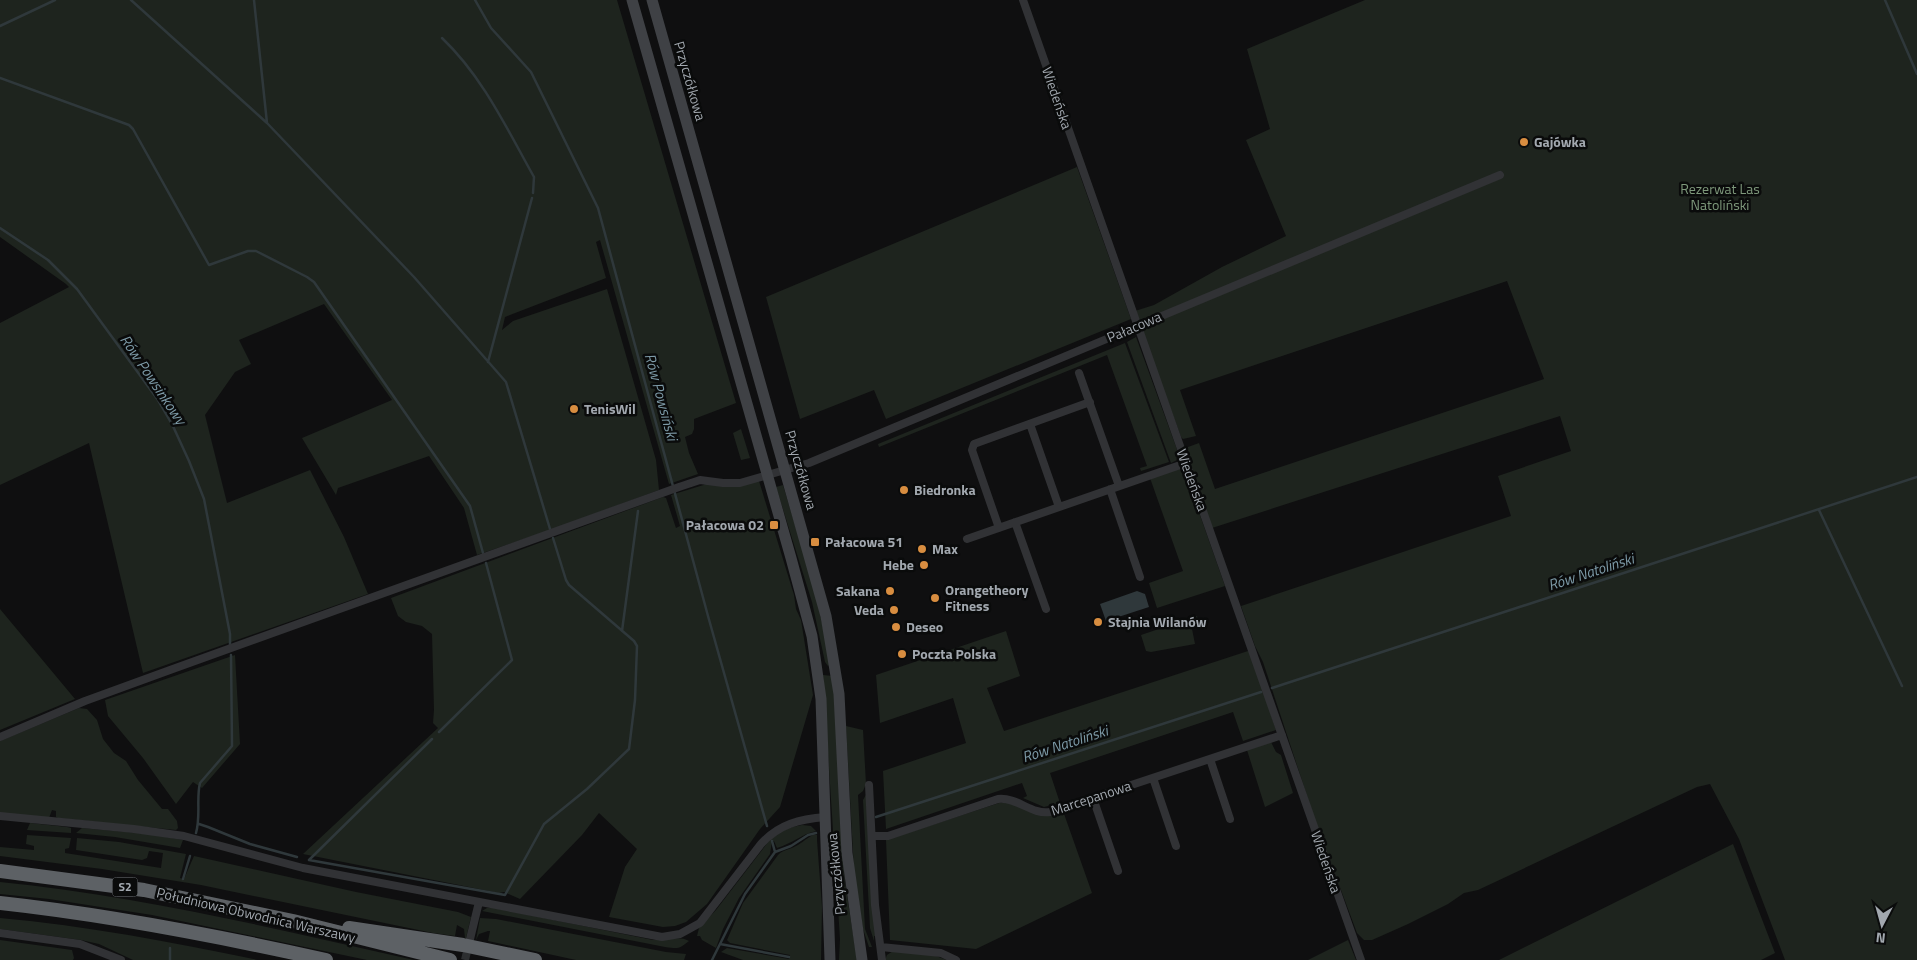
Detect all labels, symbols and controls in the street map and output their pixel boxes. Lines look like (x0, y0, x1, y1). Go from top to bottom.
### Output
street label: Przyczółkowa (669, 39, 712, 123)
street label: Wiedeńska (1037, 64, 1078, 132)
place label: Gajówka (1534, 131, 1586, 152)
marker: Gajówka (1518, 136, 1530, 148)
park label: Rezerwat Las Natoliński (1680, 178, 1760, 215)
street label: Pałacowa (1103, 306, 1164, 347)
water label: Rów Powsinkowy (115, 330, 193, 431)
water label: Rów Powsiński (639, 351, 685, 445)
place label: TenisWil (584, 398, 636, 419)
marker: TenisWil (568, 403, 580, 415)
street label: Przyczółkowa (780, 428, 823, 512)
street label: Wiedeńska (1172, 446, 1213, 514)
place label: Biedronka (914, 479, 976, 500)
marker: Biedronka (898, 484, 910, 496)
place label: Pałacowa 02 (686, 514, 764, 535)
marker: Pałacowa 02 (768, 519, 780, 531)
place label: Pałacowa 51 (825, 531, 903, 552)
marker: Pałacowa 51 (809, 536, 821, 548)
place label: Max (932, 538, 958, 559)
marker: Max (916, 543, 928, 555)
water label: Rów Natoliński (1545, 546, 1639, 596)
place label: Hebe (883, 554, 914, 575)
marker: Hebe (918, 559, 930, 571)
place label: Orangetheory Fitness (945, 579, 1028, 616)
place label: Sakana (836, 580, 880, 601)
marker: Sakana (884, 585, 896, 597)
marker: Orangetheory Fitness (929, 592, 941, 604)
place label: Veda (854, 599, 884, 620)
marker: Veda (888, 604, 900, 616)
place label: Stajnia Wilanów (1108, 611, 1207, 632)
place label: Deseo (906, 616, 943, 637)
marker: Stajnia Wilanów (1092, 616, 1104, 628)
marker: Deseo (890, 621, 902, 633)
place label: Poczta Polska (912, 643, 996, 664)
marker: Poczta Polska (896, 648, 908, 660)
water label: Rów Natoliński (1019, 718, 1113, 768)
street label: Marcepanowa (1048, 775, 1134, 820)
street label: Wiedeńska (1306, 828, 1347, 896)
street label: Przyczółkowa (821, 832, 850, 916)
road number: S2 (112, 878, 138, 896)
street label: Południowa Obwodnica Warszawy (155, 881, 358, 948)
north arrow (1857, 900, 1907, 950)
text: N (1875, 927, 1887, 949)

